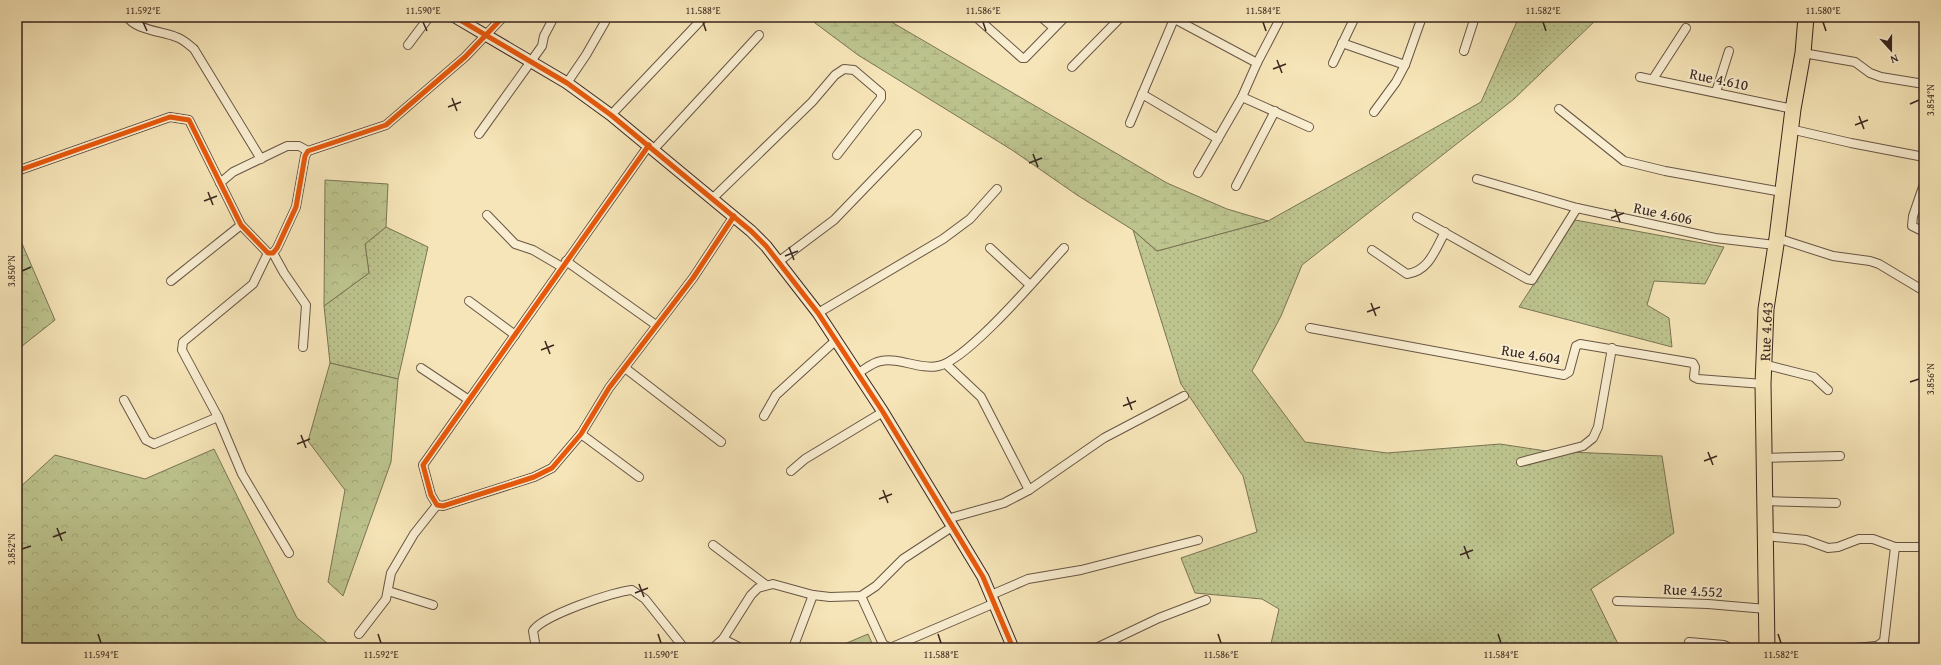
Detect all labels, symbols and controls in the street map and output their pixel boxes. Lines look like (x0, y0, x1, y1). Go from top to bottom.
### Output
text: 11.592°E (125, 3, 161, 18)
text: 11.590°E (405, 3, 441, 18)
text: 11.588°E (685, 3, 721, 18)
text: 11.586°E (965, 3, 1001, 18)
text: 11.584°E (1245, 3, 1281, 18)
text: 11.582°E (1525, 3, 1561, 18)
text: 11.580°E (1805, 3, 1841, 18)
north arrow (1871, 30, 1911, 70)
text: N (1888, 51, 1901, 68)
street label: Rue 4.610 (1688, 63, 1750, 95)
text: 3.854°N (1923, 84, 1938, 116)
street label: Rue 4.606 (1632, 197, 1694, 229)
text: 3.850°N (4, 255, 19, 287)
street label: Rue 4.643 (1753, 300, 1778, 361)
street label: Rue 4.604 (1500, 339, 1562, 369)
text: 3.856°N (1923, 363, 1938, 395)
text: 3.852°N (4, 533, 19, 565)
street label: Rue 4.552 (1663, 578, 1723, 602)
text: 11.594°E (83, 647, 119, 662)
text: 11.592°E (363, 647, 399, 662)
text: 11.590°E (643, 647, 679, 662)
text: 11.588°E (923, 647, 959, 662)
text: 11.586°E (1203, 647, 1239, 662)
text: 11.584°E (1483, 647, 1519, 662)
text: 11.582°E (1763, 647, 1799, 662)

